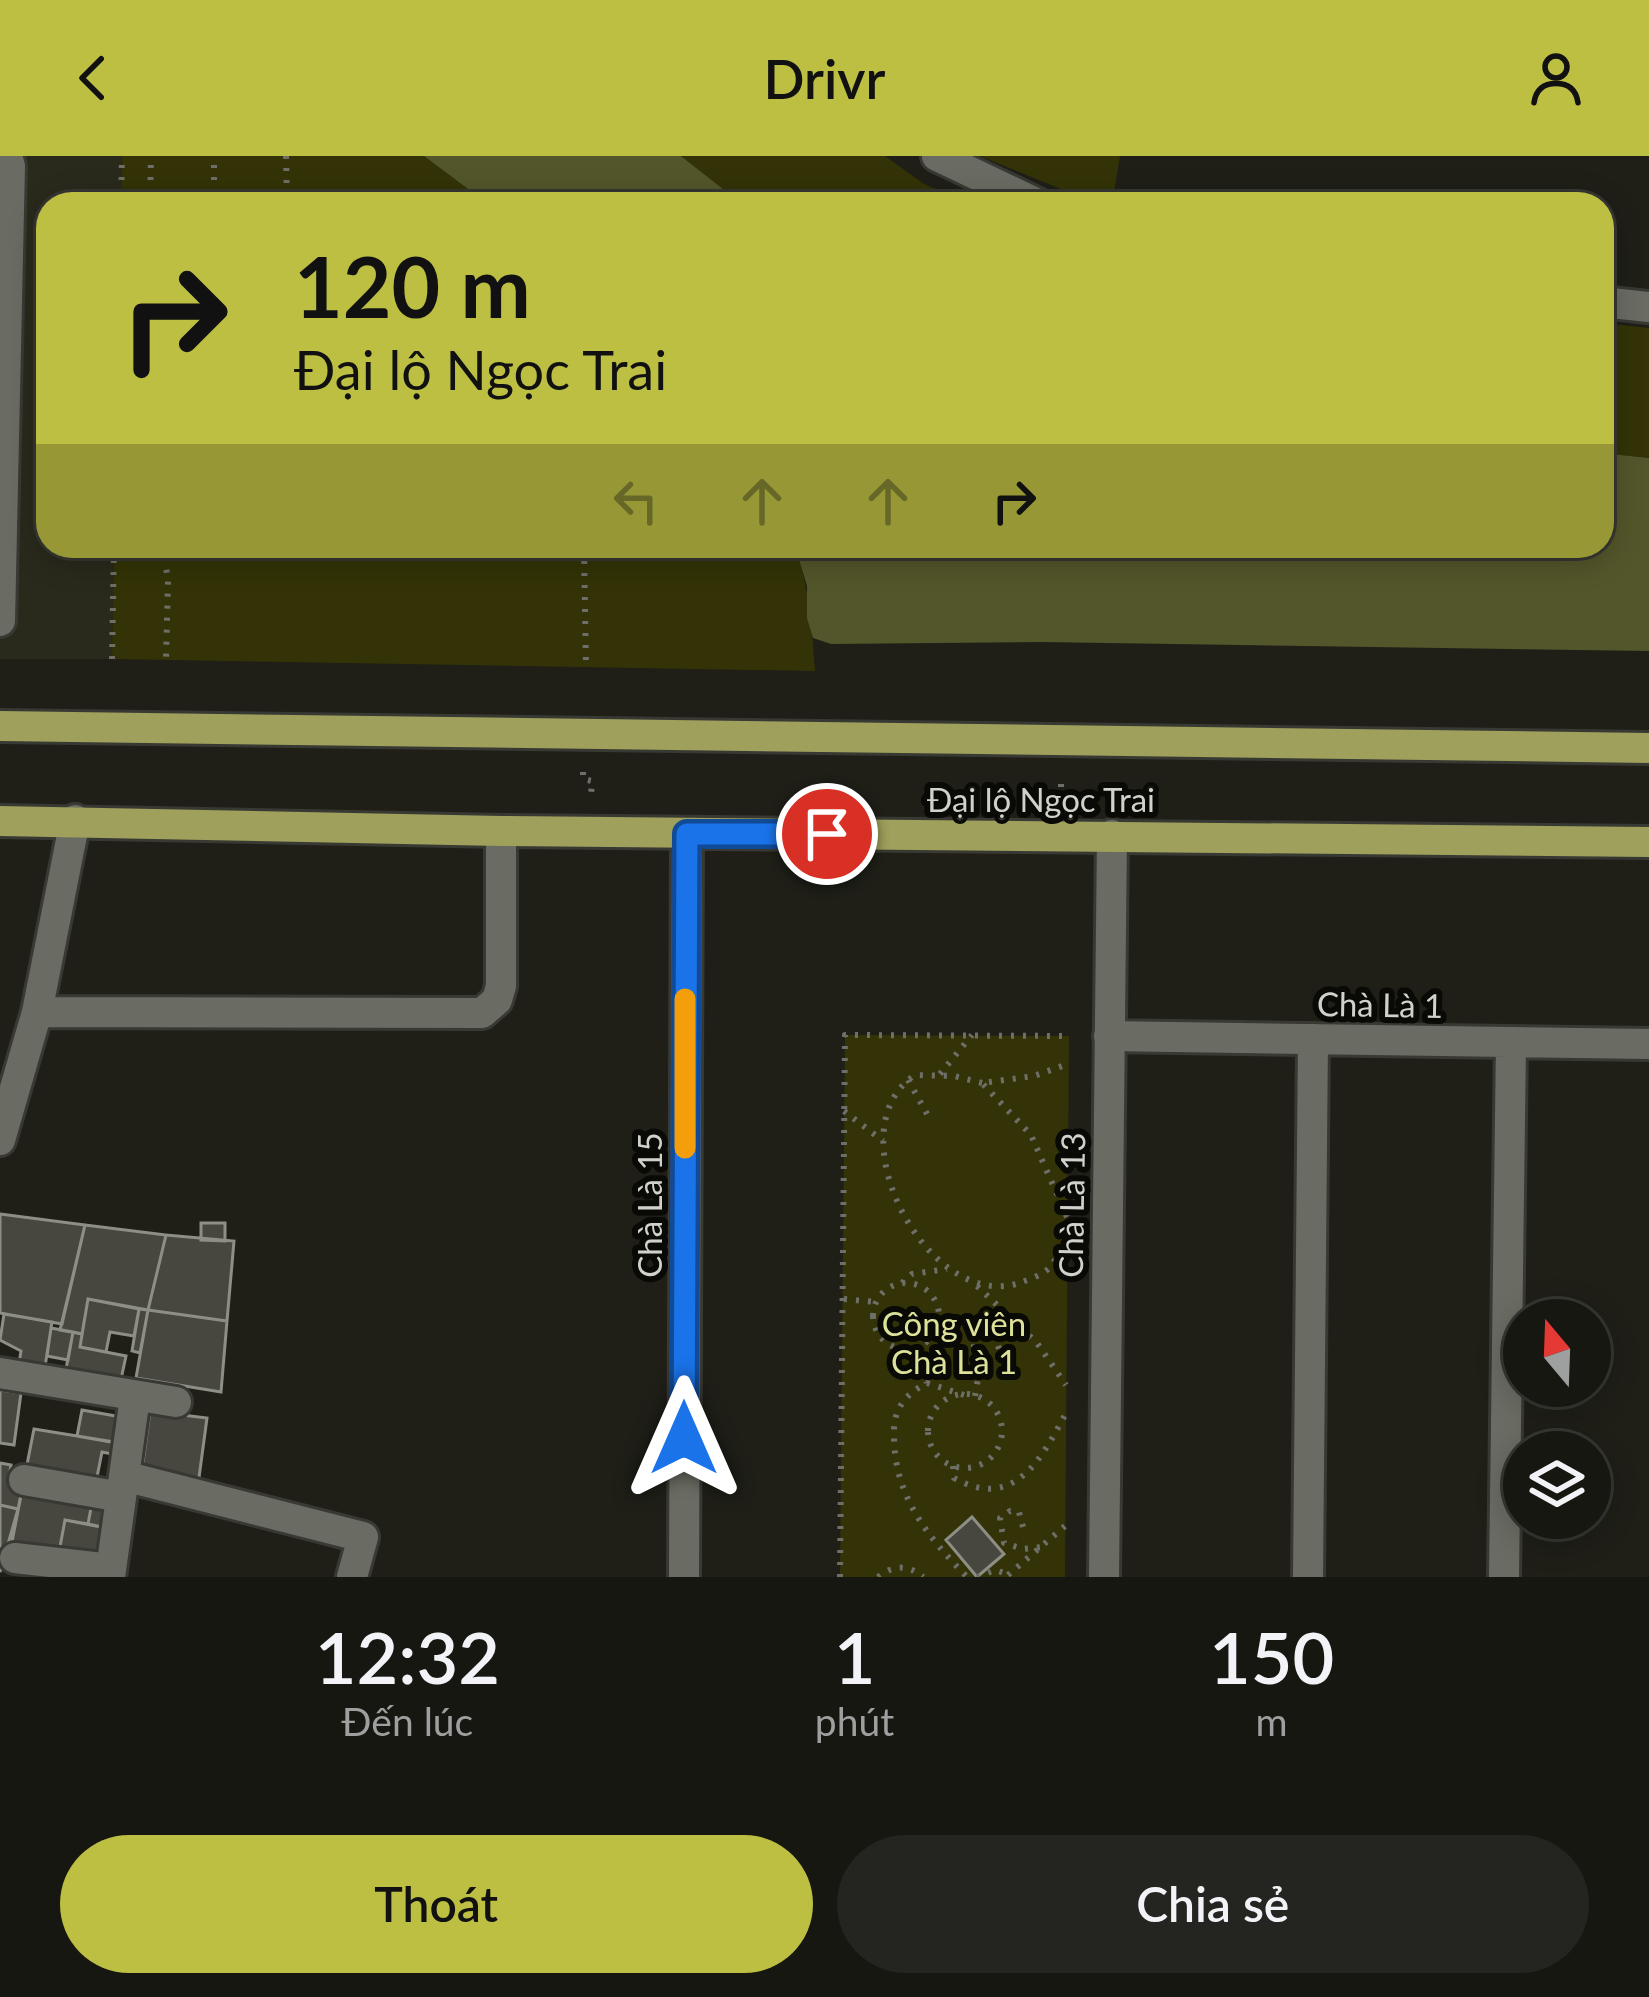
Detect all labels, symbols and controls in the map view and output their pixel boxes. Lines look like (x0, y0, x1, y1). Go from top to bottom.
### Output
icon: back (60, 45, 126, 111)
icon: person (1523, 45, 1589, 111)
text: Drivr (764, 46, 886, 111)
text: 120 m (294, 235, 531, 336)
icon: right (96, 240, 252, 396)
text: Đại lộ Ngọc Trai (294, 337, 667, 402)
icon: left (603, 468, 669, 534)
icon: ahead (729, 468, 795, 534)
icon: ahead (855, 468, 921, 534)
icon: right (981, 468, 1047, 534)
street label: Đại lộ Ngọc Trai (927, 779, 1155, 819)
pin (776, 783, 878, 885)
icon: arrive (794, 801, 860, 867)
street label: Chà Là 1 (1317, 983, 1443, 1025)
street label: Chà Là 15 (629, 1132, 669, 1278)
street label: Chà Là 13 (1050, 1132, 1092, 1278)
north arrow (1503, 1299, 1611, 1407)
map controls (1503, 1299, 1611, 1539)
park label: Công viên Chà Là 1 (882, 1303, 1026, 1381)
position arrow (621, 1375, 747, 1501)
button: layers (1503, 1431, 1611, 1539)
text: 12:32 (315, 1613, 500, 1699)
text: 1 (834, 1613, 875, 1699)
text: 150 (1209, 1613, 1334, 1699)
text: Đến lúc (342, 1698, 473, 1744)
text: phút (815, 1698, 894, 1744)
text: m (1256, 1698, 1288, 1744)
button: Thoát (60, 1835, 813, 1973)
button: Chia sẻ (837, 1835, 1589, 1973)

